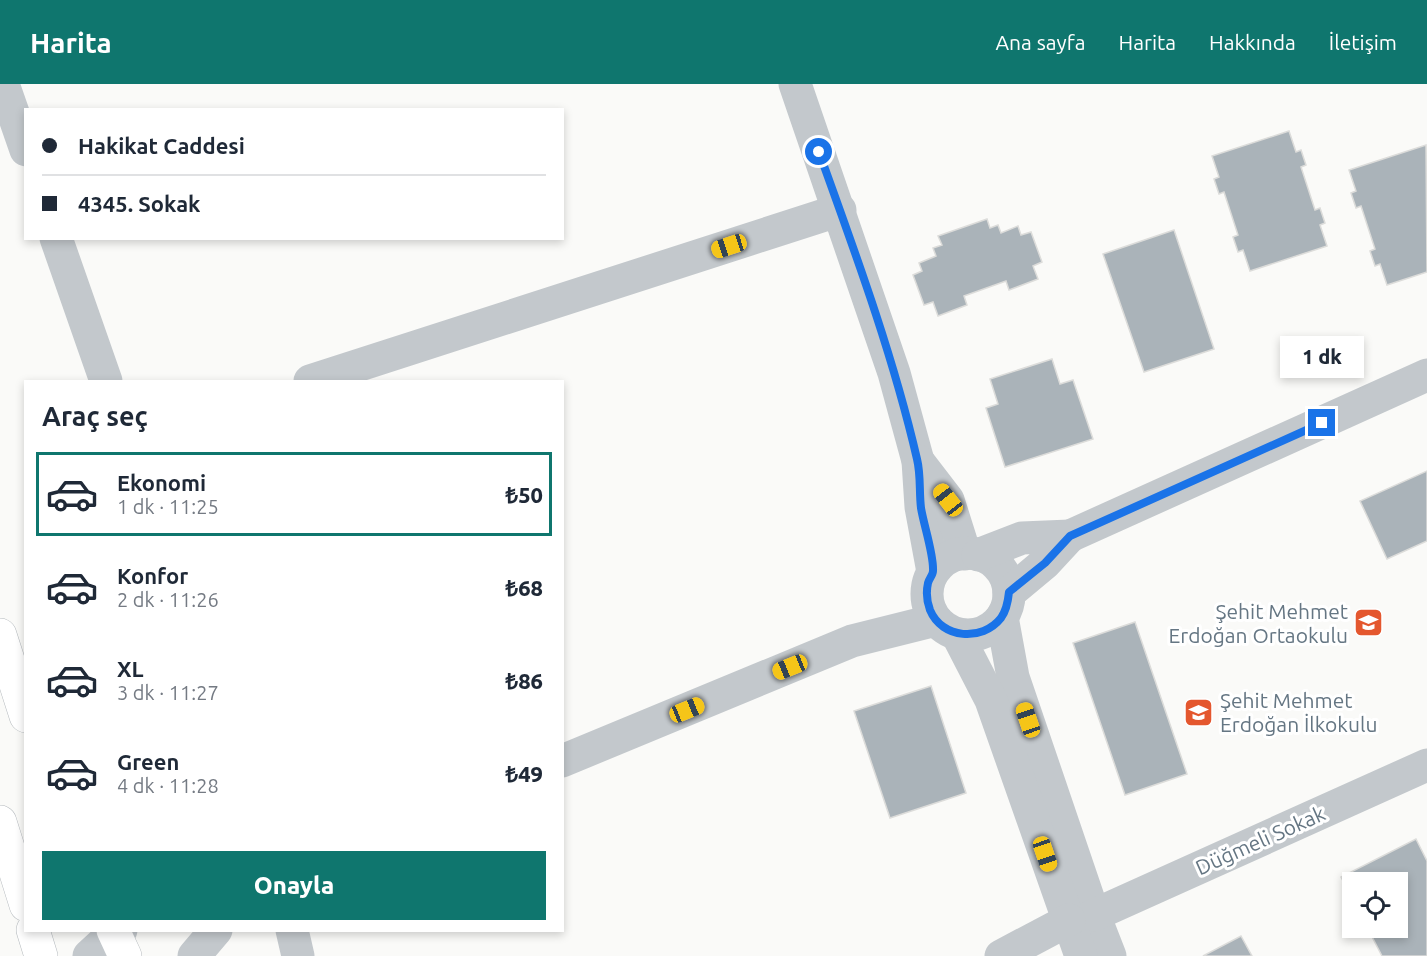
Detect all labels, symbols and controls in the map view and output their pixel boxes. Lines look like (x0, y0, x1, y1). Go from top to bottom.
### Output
text: Harita (30, 27, 112, 58)
text: Ana sayfa (995, 30, 1086, 54)
text: Harita (1119, 30, 1176, 54)
text: Hakkında (1209, 30, 1296, 54)
text: İletişim (1329, 30, 1397, 54)
text: Hakikat Caddesi (78, 133, 245, 158)
route start (805, 138, 832, 165)
text: 4345. Sokak (78, 191, 200, 216)
car (709, 232, 749, 260)
callout: 1 dk (1280, 336, 1364, 378)
text: 1 dk (1302, 345, 1342, 368)
text: Araç seç (42, 401, 148, 431)
route end (1308, 409, 1335, 436)
icon: car (45, 467, 99, 521)
text: Ekonomi (117, 470, 206, 495)
car (930, 480, 966, 520)
text: ₺50 (506, 482, 543, 507)
text: 1 dk · 11:25 (117, 495, 219, 518)
icon: car (45, 560, 99, 614)
text: Konfor (117, 563, 188, 588)
text: ₺68 (506, 575, 543, 600)
text: 2 dk · 11:26 (117, 588, 219, 611)
place label: Şehit Mehmet Erdoğan Ortaokulu (1168, 599, 1348, 647)
school or university icon: Şehit Mehmet Erdoğan Ortaokulu (1353, 607, 1385, 639)
car (770, 652, 810, 682)
icon: car (45, 653, 99, 707)
text: XL (117, 656, 144, 681)
text: ₺86 (506, 668, 543, 693)
text: 3 dk · 11:27 (117, 681, 219, 704)
place label: Şehit Mehmet Erdoğan İlkokulu (1220, 688, 1377, 736)
car (667, 695, 707, 725)
school or university icon: Şehit Mehmet Erdoğan İlkokulu (1183, 696, 1215, 728)
car (1014, 700, 1042, 740)
icon: car (45, 746, 99, 800)
text: Green (117, 749, 179, 774)
text: ₺49 (506, 761, 543, 786)
text: 4 dk · 11:28 (117, 774, 219, 797)
street label: Düğmeli Sokak (1191, 801, 1329, 879)
car (1031, 834, 1059, 874)
button: Onayla (42, 851, 546, 920)
map controls (1342, 872, 1408, 938)
button: locate (1342, 872, 1408, 938)

